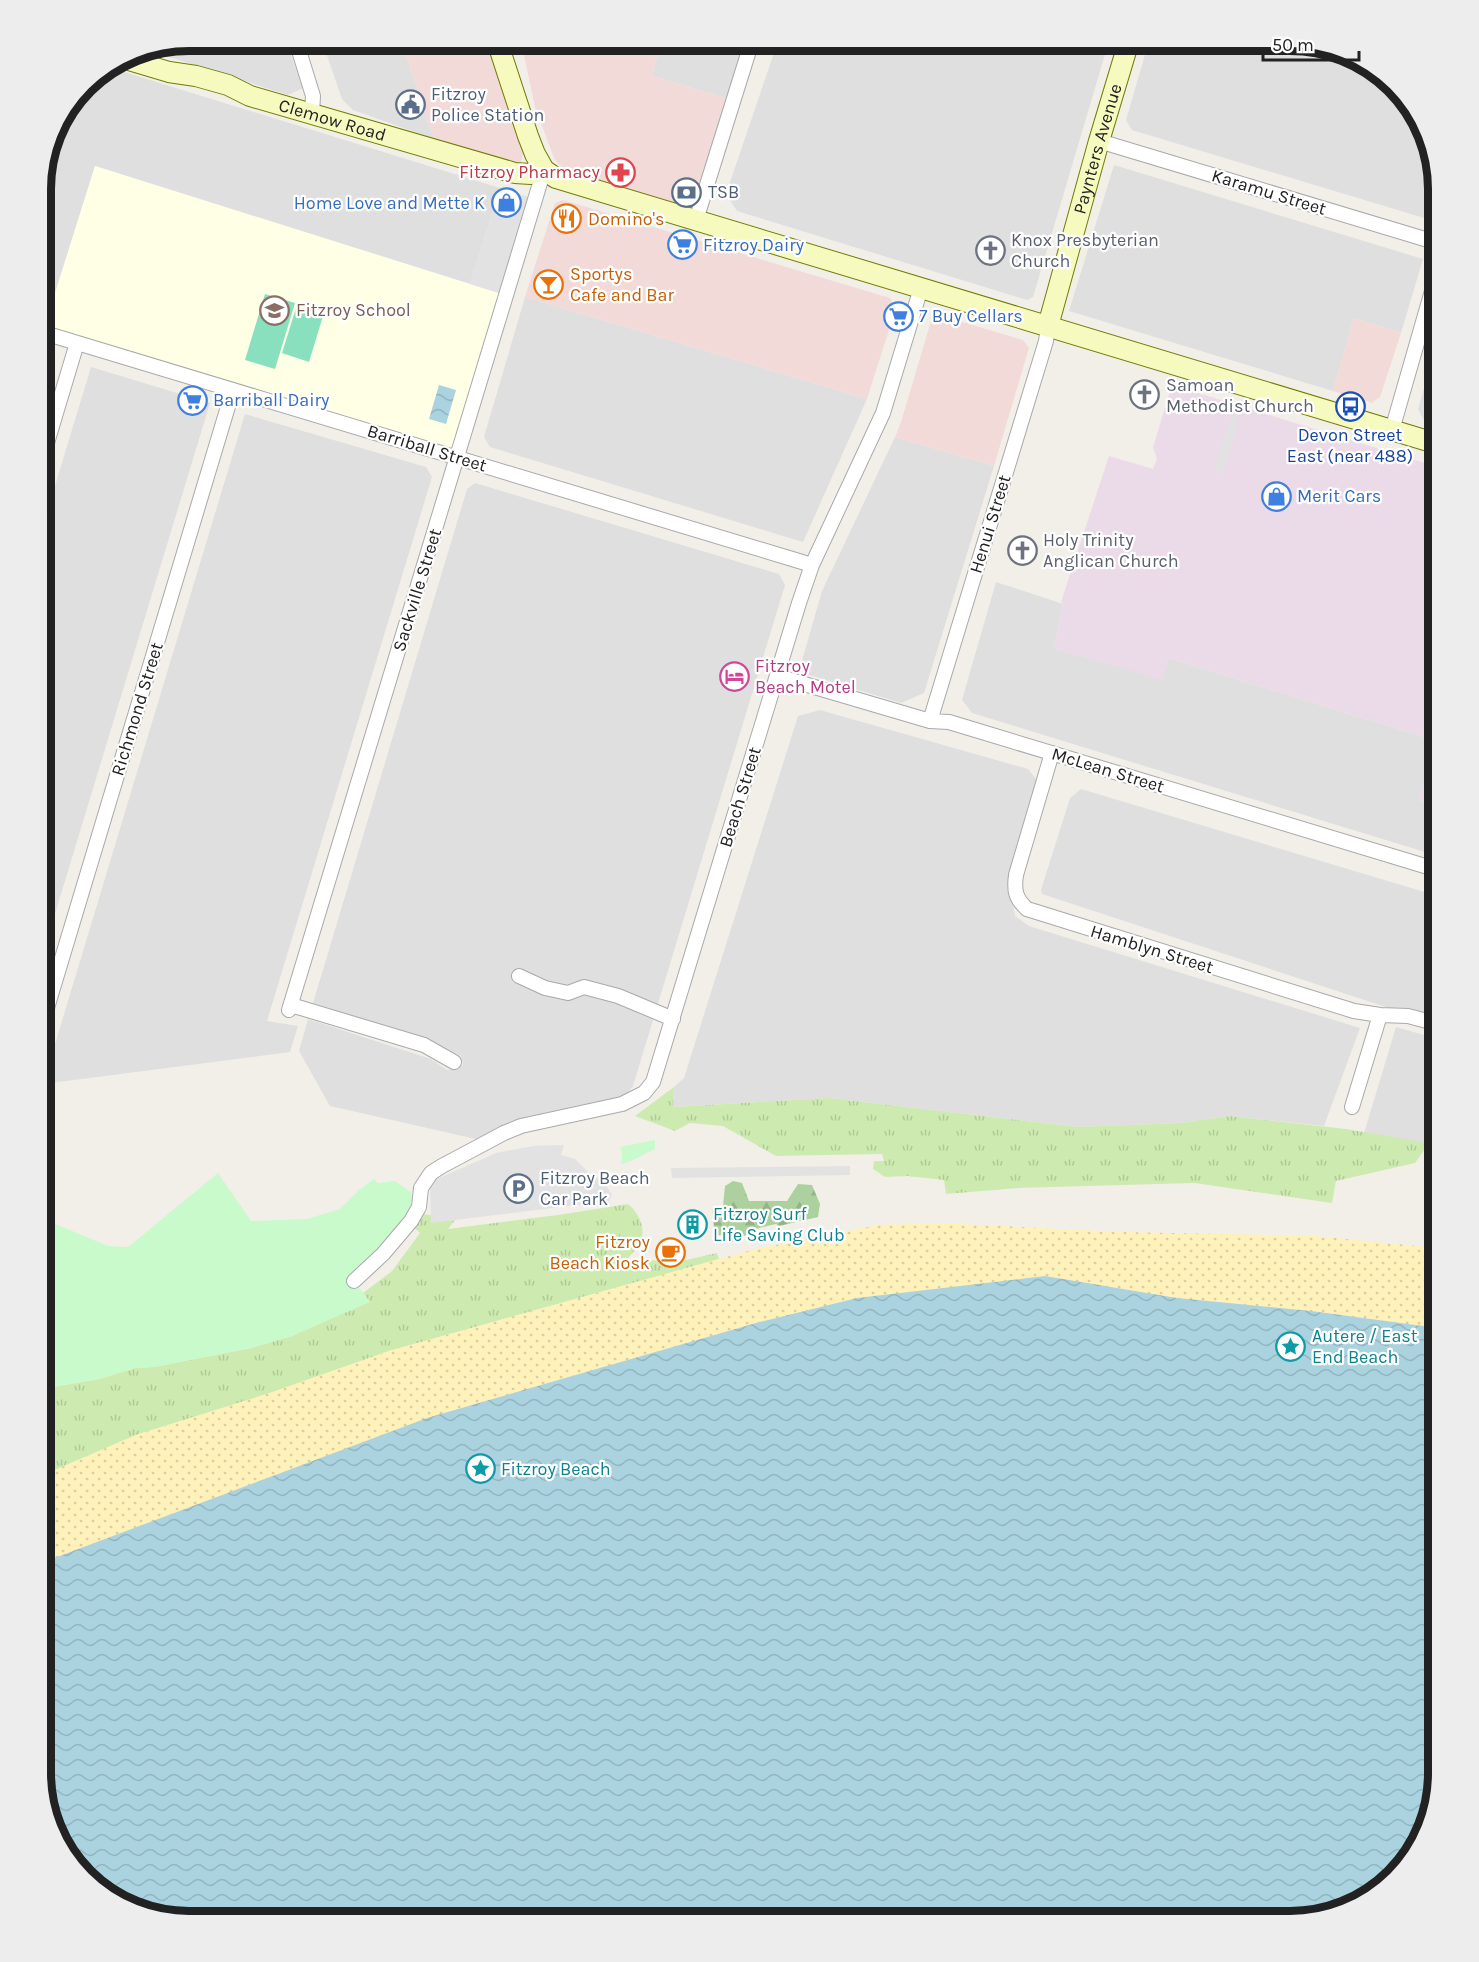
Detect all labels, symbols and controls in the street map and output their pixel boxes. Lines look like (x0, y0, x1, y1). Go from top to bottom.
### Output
scale bar (1263, 24, 1359, 62)
text: 50 m (1272, 34, 1314, 56)
street label: Paynters Avenue (1068, 81, 1127, 216)
place label: Fitzroy Police Station (431, 83, 544, 126)
public building icon: Fitzroy Police Station (394, 88, 426, 120)
street label: Clemow Road (276, 94, 389, 146)
pharmacy icon: Fitzroy Pharmacy (605, 156, 637, 188)
place label: Fitzroy Pharmacy (459, 161, 601, 183)
street label: Karamu Street (1209, 164, 1329, 220)
bank icon: TSB (671, 176, 703, 208)
place label: TSB (708, 181, 739, 203)
shop icon: Home Love and Mette K (490, 187, 522, 219)
place label: Home Love and Mette K (294, 192, 485, 214)
restaurant icon: Domino's (551, 203, 583, 235)
place label: Domino's (588, 208, 665, 230)
supermarket icon: Fitzroy Dairy (666, 229, 698, 261)
place label: Knox Presbyterian Church (1011, 229, 1159, 272)
place label: Fitzroy Dairy (703, 234, 805, 256)
church icon: Knox Presbyterian Church (974, 234, 1006, 266)
place label: Sportys Cafe and Bar (570, 263, 674, 306)
bar icon: Sportys Cafe and Bar (533, 268, 565, 300)
school or university icon: Fitzroy School (259, 294, 291, 326)
place label: Fitzroy School (296, 299, 411, 321)
supermarket icon: 7 Buy Cellars (882, 300, 914, 332)
place label: 7 Buy Cellars (919, 305, 1023, 327)
place label: Samoan Methodist Church (1166, 374, 1314, 417)
church icon: Samoan Methodist Church (1129, 379, 1161, 411)
supermarket icon: Barriball Dairy (176, 384, 208, 416)
place label: Barriball Dairy (213, 389, 330, 411)
bus stop icon: Devon Street East (near 488) (1334, 390, 1366, 422)
street label: Barriball Street (365, 419, 490, 477)
place label: Devon Street East (near 488) (1287, 424, 1413, 467)
street label: Henui Street (965, 472, 1016, 576)
shop icon: Merit Cars (1260, 480, 1292, 512)
place label: Merit Cars (1297, 485, 1381, 507)
street label: Sackville Street (388, 526, 446, 654)
place label: Holy Trinity Anglican Church (1043, 529, 1179, 572)
church icon: Holy Trinity Anglican Church (1006, 534, 1038, 566)
street label: Richmond Street (106, 639, 168, 778)
place label: Fitzroy Beach Motel (755, 655, 856, 698)
hotel icon: Fitzroy Beach Motel (718, 660, 750, 692)
street label: McLean Street (1049, 742, 1167, 798)
street label: Beach Street (714, 744, 766, 850)
street label: Hamblyn Street (1088, 920, 1216, 978)
place label: Fitzroy Beach Car Park (540, 1167, 650, 1210)
parking icon: Fitzroy Beach Car Park (503, 1172, 535, 1204)
place label: Fitzroy Surf Life Saving Club (713, 1203, 845, 1246)
building icon: Fitzroy Surf Life Saving Club (676, 1208, 708, 1240)
place label: Fitzroy Beach Kiosk (549, 1231, 651, 1274)
cafe icon: Fitzroy Beach Kiosk (655, 1236, 687, 1268)
place label: Autere / East End Beach (1312, 1325, 1418, 1368)
place icon: Autere / East End Beach (1275, 1330, 1307, 1362)
place icon: Fitzroy Beach (464, 1453, 496, 1485)
place label: Fitzroy Beach (501, 1458, 611, 1480)

